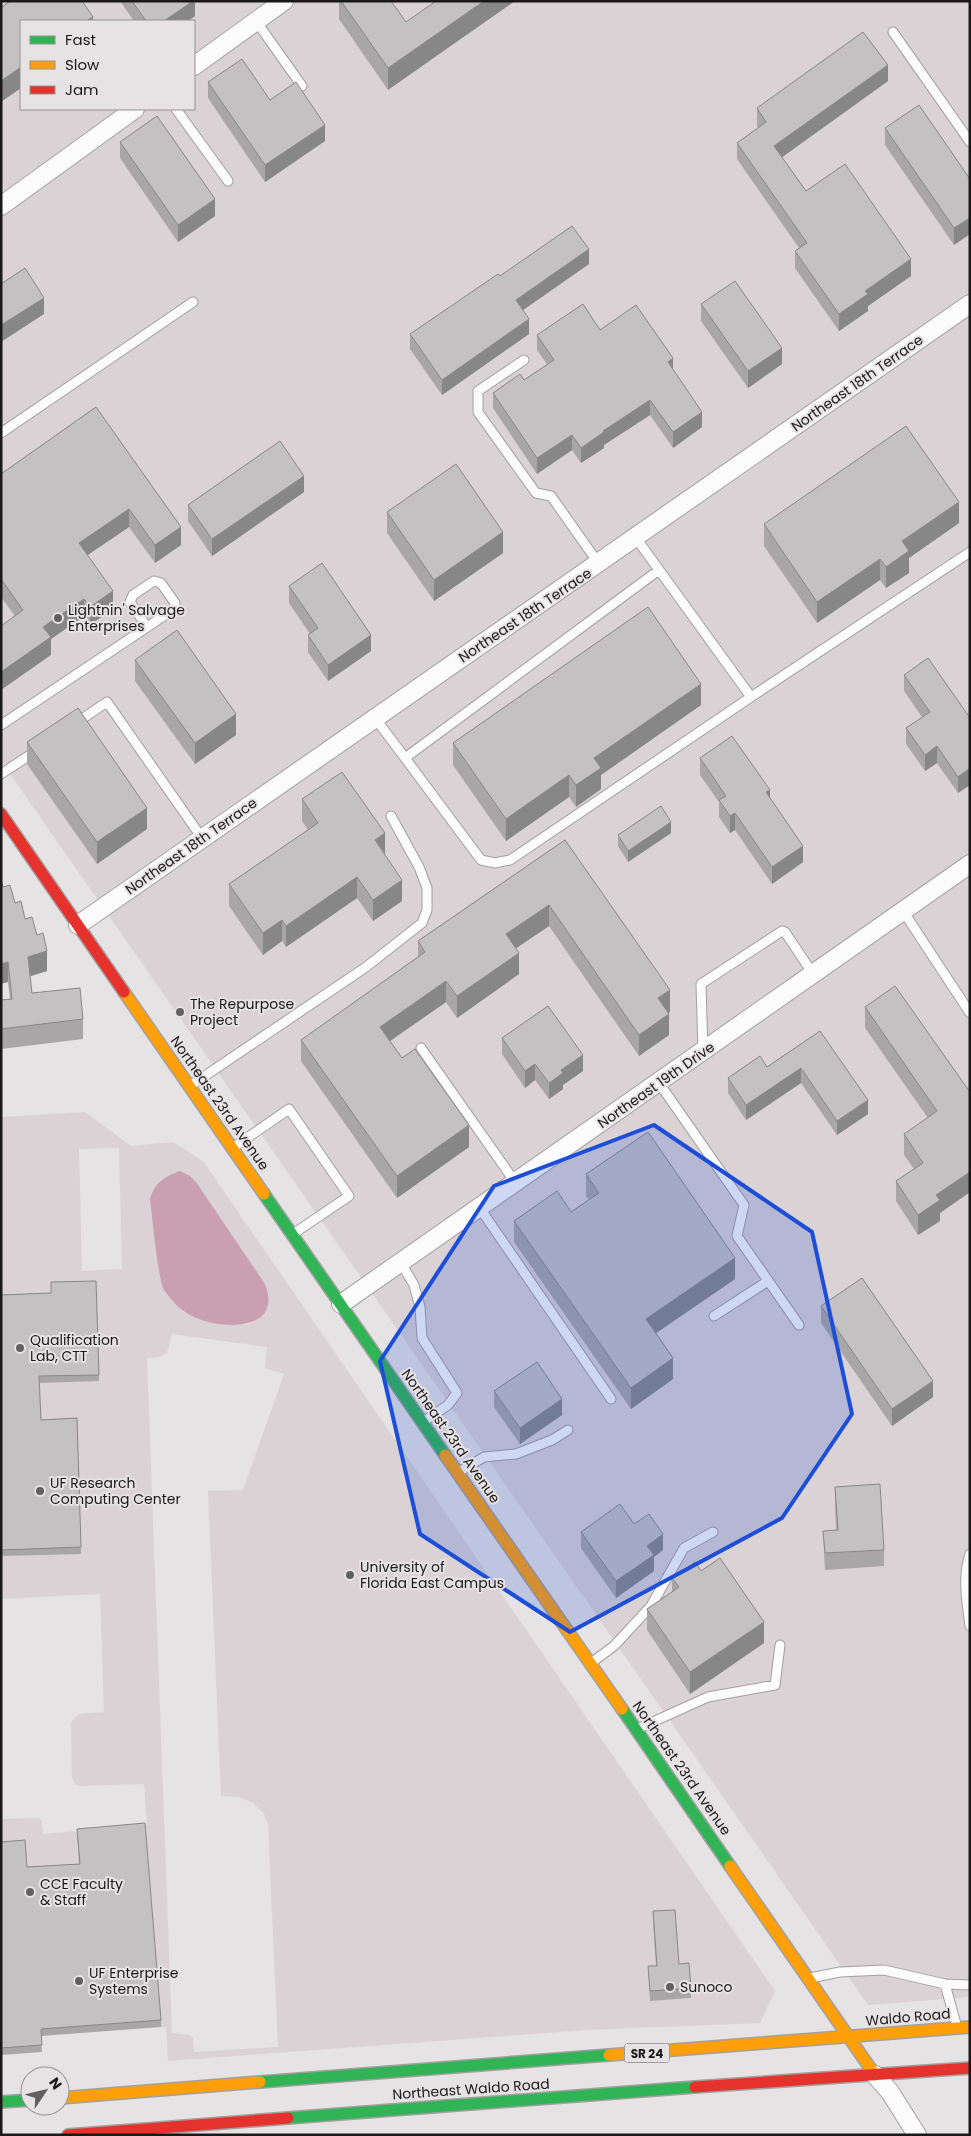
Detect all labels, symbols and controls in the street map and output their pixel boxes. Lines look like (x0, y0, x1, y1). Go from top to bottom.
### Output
legend (20, 20, 195, 110)
text: Fast (65, 29, 96, 50)
text: Slow (65, 54, 100, 75)
text: Jam (65, 79, 99, 100)
street label: Northeast 18th Terrace (787, 330, 927, 436)
street label: Northeast 18th Terrace (454, 563, 596, 667)
place label: Lightnin' Salvage Enterprises (68, 600, 185, 636)
marker: Lightnin' Salvage Enterprises (52, 612, 64, 624)
street label: Northeast 18th Terrace (121, 793, 261, 899)
place label: The Repurpose Project (190, 994, 295, 1030)
marker: The Repurpose Project (174, 1006, 186, 1018)
street label: Northeast 23rd Avenue (166, 1032, 274, 1174)
street label: Northeast 19th Drive (594, 1037, 719, 1133)
place label: Qualification Lab, CTT (30, 1330, 119, 1366)
marker: Qualification Lab, CTT (14, 1342, 26, 1354)
street label: Northeast 23rd Avenue (397, 1365, 505, 1507)
place label: UF Research Computing Center (50, 1473, 181, 1509)
marker: UF Research Computing Center (34, 1485, 46, 1497)
place label: University of Florida East Campus (360, 1557, 504, 1593)
marker: University of Florida East Campus (344, 1569, 356, 1581)
street label: Northeast 23rd Avenue (628, 1697, 736, 1839)
place label: CCE Faculty & Staff (40, 1874, 123, 1910)
marker: CCE Faculty & Staff (24, 1886, 36, 1898)
place label: UF Enterprise Systems (89, 1963, 179, 1999)
marker: UF Enterprise Systems (73, 1975, 85, 1987)
place label: Sunoco (680, 1977, 733, 1997)
marker: Sunoco (664, 1981, 676, 1993)
street label: Waldo Road (865, 2003, 951, 2031)
road number: SR 24 (624, 2044, 670, 2062)
north arrow (20, 2066, 70, 2116)
text: N (44, 2073, 67, 2094)
street label: Northeast Waldo Road (392, 2074, 550, 2104)

